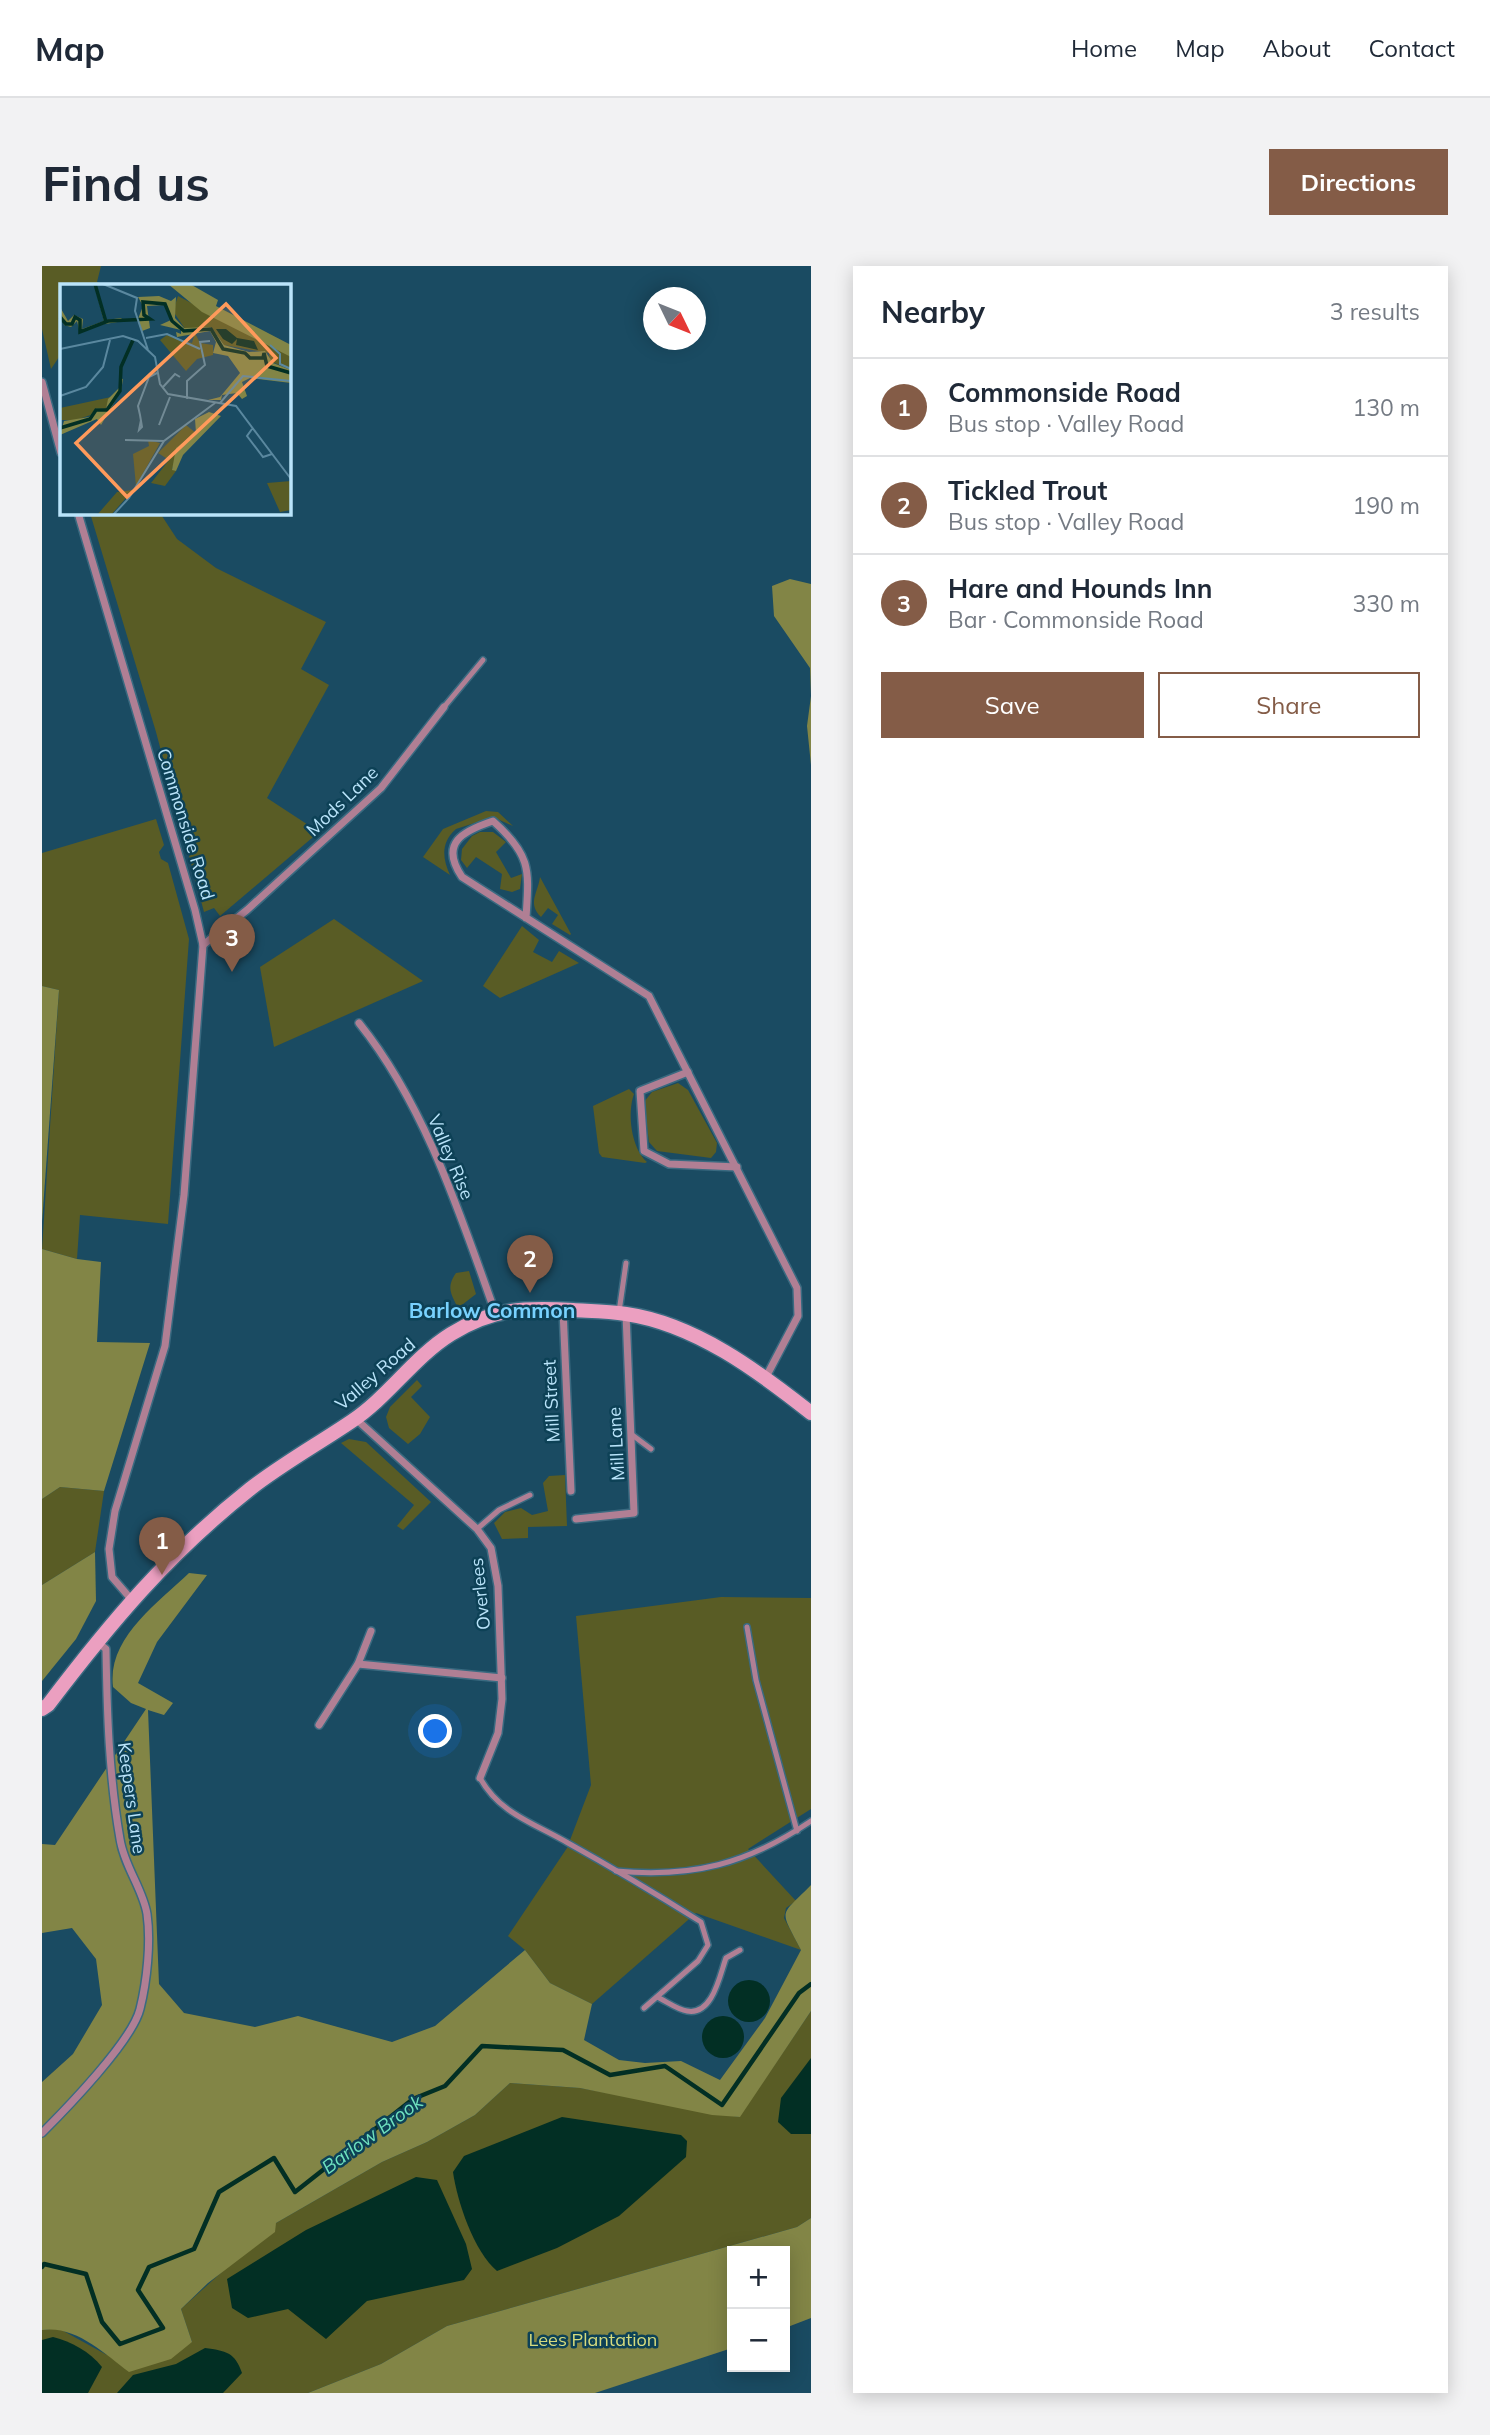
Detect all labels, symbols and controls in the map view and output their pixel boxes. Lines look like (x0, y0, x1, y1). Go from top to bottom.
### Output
text: Map (35, 28, 105, 69)
text: Home (1071, 33, 1137, 63)
text: Map (1175, 33, 1225, 63)
text: About (1263, 33, 1331, 63)
text: Contact (1369, 33, 1455, 63)
button: Directions (1269, 149, 1448, 215)
text: Find us (42, 152, 210, 213)
inset map (60, 284, 290, 514)
north arrow (643, 287, 706, 350)
text: Nearby (881, 293, 985, 331)
text: 3 results (1330, 297, 1420, 326)
text: Commonside Road (948, 376, 1181, 409)
text: 1 (897, 393, 911, 422)
text: 130 m (1352, 393, 1420, 422)
text: Bus stop · Valley Road (948, 409, 1184, 438)
text: Tickled Trout (948, 474, 1107, 507)
text: 2 (897, 491, 911, 520)
text: 190 m (1352, 491, 1420, 520)
text: Bus stop · Valley Road (948, 507, 1184, 536)
text: Hare and Hounds Inn (948, 572, 1212, 605)
text: 3 (897, 589, 911, 618)
text: 330 m (1352, 589, 1420, 618)
text: Bar · Commonside Road (948, 605, 1204, 634)
button: Save (881, 672, 1144, 738)
button: Share (1158, 672, 1420, 738)
street label: Commonside Road (152, 746, 220, 902)
street label: Mods Lane (301, 761, 383, 841)
pin: 3 (209, 914, 255, 972)
street label: Valley Rise (423, 1111, 479, 1203)
pin: 2 (507, 1235, 553, 1293)
district label: Barlow Common (409, 1297, 575, 1323)
street label: Valley Road (330, 1333, 420, 1415)
street label: Mill Street (537, 1359, 565, 1443)
street label: Mill Lane (603, 1406, 629, 1482)
pin: 1 (139, 1517, 185, 1575)
street label: Overlees (465, 1557, 495, 1631)
your location (418, 1714, 452, 1748)
street label: Keepers Lane (113, 1741, 151, 1855)
water label: Barlow Brook (317, 2089, 428, 2179)
map controls (727, 2246, 790, 2372)
button: + (727, 2246, 790, 2309)
button: − (727, 2309, 790, 2372)
park label: Lees Plantation (529, 2328, 657, 2351)

